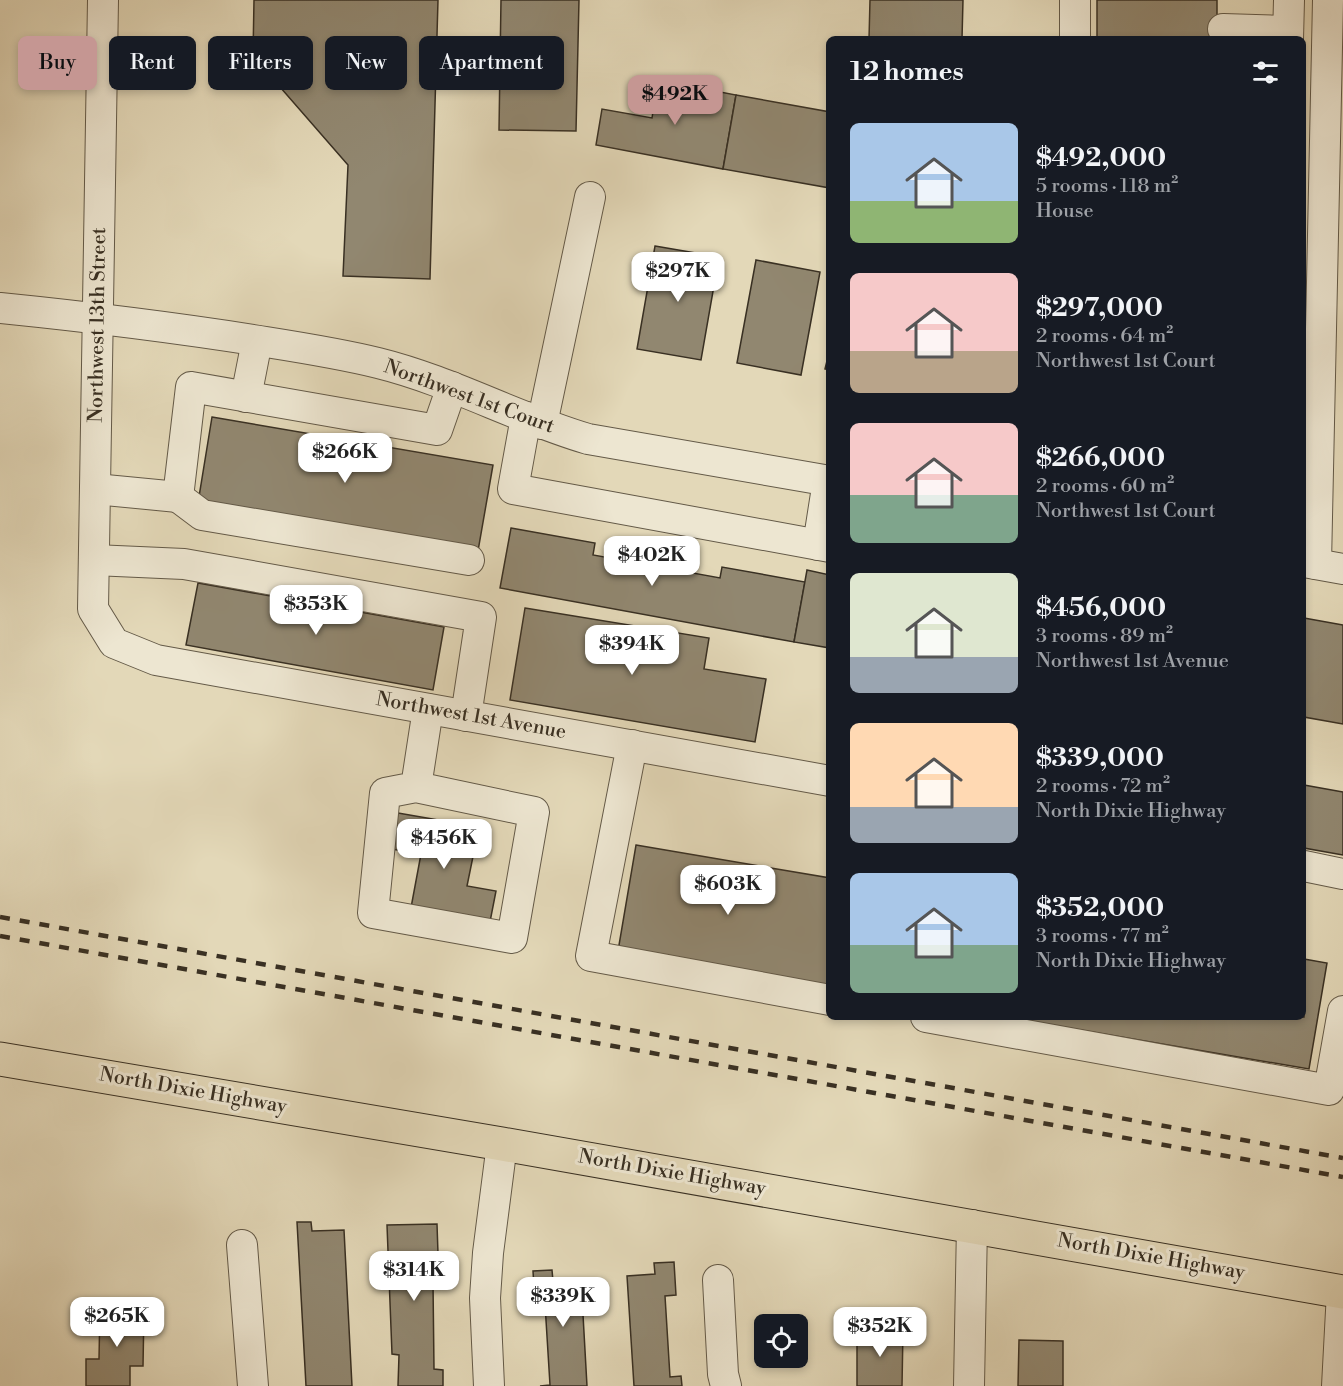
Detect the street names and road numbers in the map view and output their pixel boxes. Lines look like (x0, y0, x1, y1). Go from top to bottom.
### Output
street label: Northwest 13th Street (84, 227, 112, 423)
street label: Northwest 1st Court (380, 355, 558, 439)
street label: Northwest 1st Avenue (374, 687, 568, 745)
street label: North Dixie Highway (97, 1062, 289, 1120)
street label: North Dixie Highway (576, 1144, 768, 1202)
street label: North Dixie Highway (1055, 1228, 1247, 1286)

